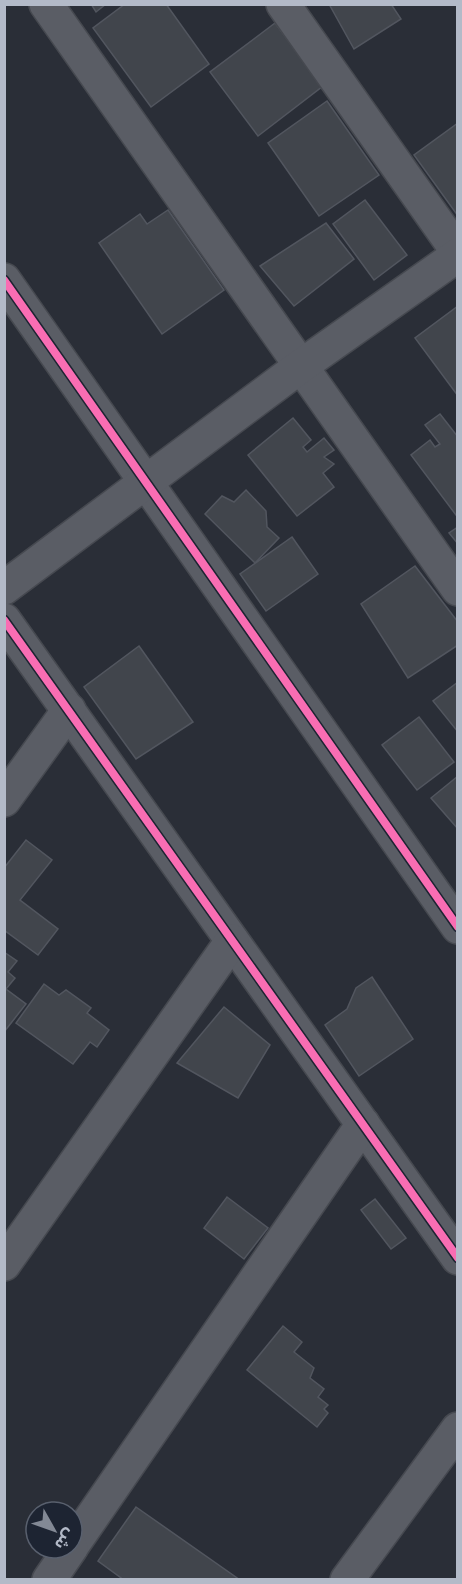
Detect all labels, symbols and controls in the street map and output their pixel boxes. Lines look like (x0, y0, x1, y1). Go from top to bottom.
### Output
north arrow (24, 1500, 84, 1560)
text: ش (49, 1524, 81, 1555)

